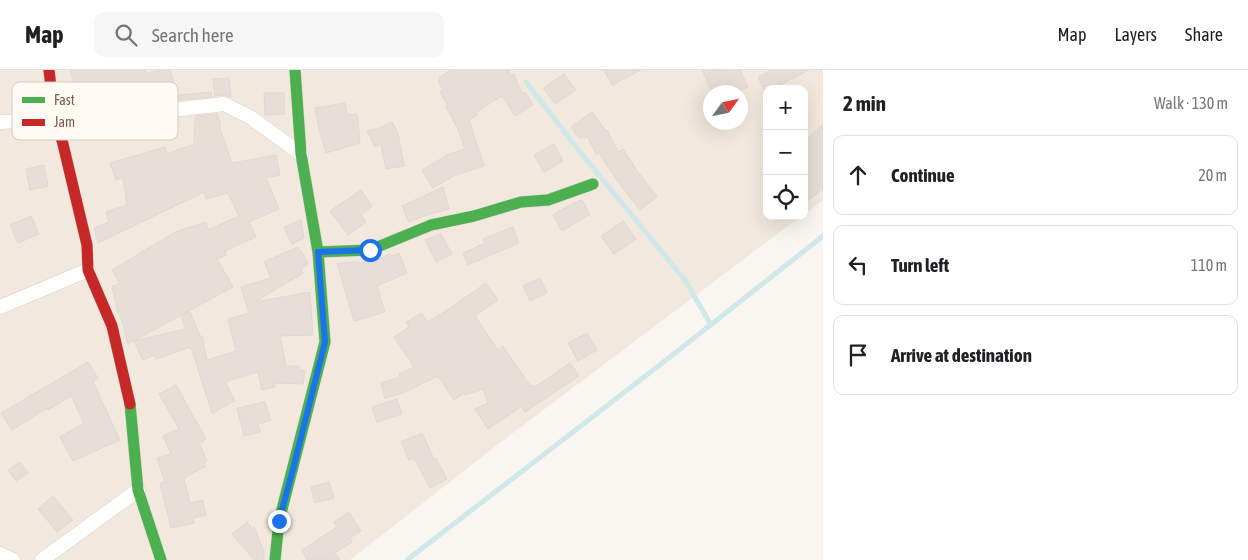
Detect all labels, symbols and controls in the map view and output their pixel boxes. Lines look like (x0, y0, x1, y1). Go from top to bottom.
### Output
search box (94, 12, 444, 57)
text: Map (25, 21, 64, 48)
icon: search (112, 21, 140, 49)
text: Search here (152, 24, 234, 46)
text: Map (1057, 24, 1086, 45)
text: Layers (1114, 24, 1157, 45)
text: Share (1185, 24, 1223, 45)
legend (12, 82, 178, 140)
north arrow (703, 85, 748, 130)
map controls (763, 85, 808, 220)
button: + (763, 85, 808, 130)
text: 2 min (843, 91, 886, 115)
text: Fast (54, 92, 75, 108)
text: Walk · 130 m (1154, 94, 1228, 112)
text: Jam (54, 114, 75, 130)
button: − (763, 130, 808, 175)
icon: ahead (844, 161, 872, 189)
text: Continue (891, 164, 955, 186)
text: 20 m (1198, 166, 1227, 184)
button: locate (763, 175, 808, 220)
route start (359, 239, 382, 262)
icon: left (844, 251, 872, 279)
text: Turn left (891, 254, 949, 276)
text: 110 m (1191, 256, 1227, 274)
icon: arrive (844, 341, 872, 369)
text: Arrive at destination (891, 344, 1032, 366)
route end (268, 510, 291, 533)

